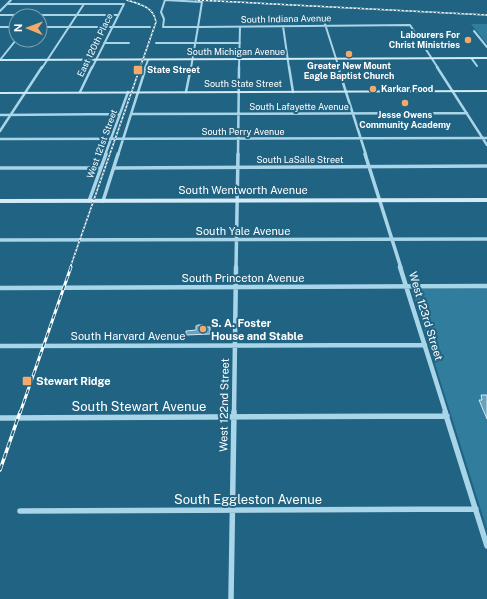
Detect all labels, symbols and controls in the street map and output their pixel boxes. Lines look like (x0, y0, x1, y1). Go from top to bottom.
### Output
north arrow (8, 8, 48, 48)
street label: East 120th Place (74, 11, 115, 78)
street label: South Indiana Avenue (240, 12, 331, 25)
text: N (12, 23, 24, 32)
place label: Labourers For Christ Ministries (389, 29, 460, 50)
marker: Labourers For Christ Ministries (463, 35, 473, 45)
street label: South Michigan Avenue (187, 46, 285, 57)
marker: Greater New Mount Eagle Baptist Church (344, 49, 354, 59)
place label: Greater New Mount Eagle Baptist Church (304, 60, 394, 81)
marker: State Street (132, 64, 144, 76)
place label: State Street (147, 64, 200, 75)
street label: South State Street (204, 78, 283, 89)
place label: Karkar Food (381, 83, 433, 94)
marker: Karkar Food (368, 84, 378, 94)
marker: Jesse Owens Community Academy (400, 98, 410, 108)
street label: South Lafayette Avenue (249, 101, 349, 112)
street label: West 121st Street (84, 107, 119, 180)
place label: Jesse Owens Community Academy (359, 109, 451, 130)
street label: South Perry Avenue (202, 126, 285, 137)
street label: South LaSalle Street (257, 154, 344, 165)
street label: South Wentworth Avenue (178, 184, 308, 196)
street label: South Yale Avenue (196, 225, 290, 237)
street label: West 123rd Street (407, 270, 445, 362)
street label: South Princeton Avenue (182, 272, 304, 284)
place label: S. A. Foster House and Stable (211, 317, 303, 342)
marker: S. A. Foster House and Stable (198, 324, 208, 334)
street label: South Harvard Avenue (71, 330, 185, 342)
street label: West 122nd Street (217, 358, 231, 452)
marker: Stewart Ridge (21, 375, 33, 387)
place label: Stewart Ridge (36, 375, 111, 387)
street label: South Stewart Avenue (72, 399, 206, 414)
street label: South Eggleston Avenue (174, 492, 322, 507)

